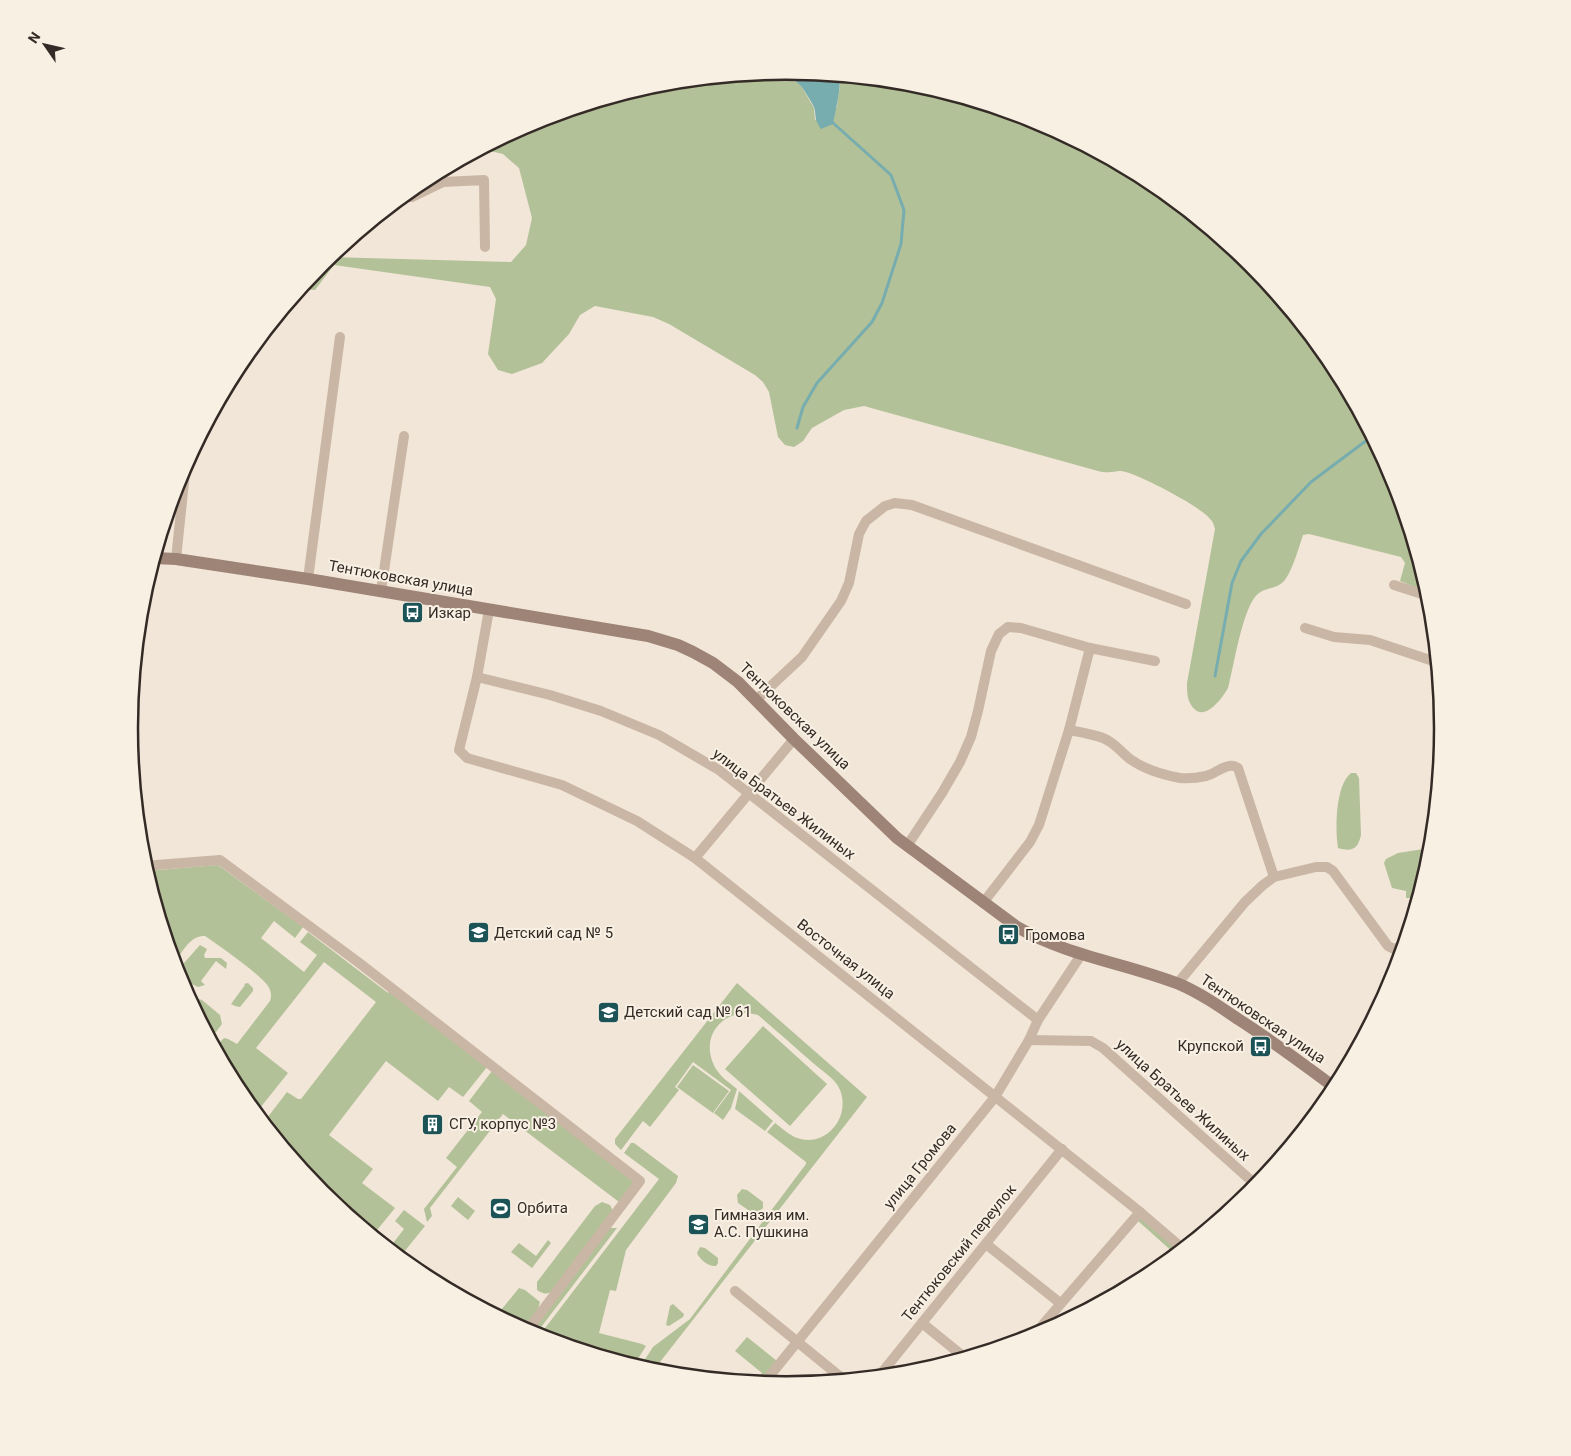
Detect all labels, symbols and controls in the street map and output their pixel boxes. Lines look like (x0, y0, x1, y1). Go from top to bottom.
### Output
north arrow (20, 20, 70, 70)
text: N (25, 29, 44, 46)
street label: Тентюковская улица (327, 556, 475, 600)
bus stop icon: Изкар (400, 601, 424, 625)
place label: Изкар (428, 604, 471, 622)
street label: Тентюковская улица (736, 659, 854, 773)
street label: улица Братьев Жилиных (709, 745, 859, 864)
street label: Восточная улица (793, 915, 899, 1003)
school or university icon: Детский сад № 5 (466, 921, 490, 945)
bus stop icon: Громова (997, 923, 1021, 947)
place label: Детский сад № 5 (494, 924, 613, 942)
place label: Громова (1025, 926, 1085, 944)
street label: Тентюковская улица (1197, 971, 1329, 1067)
school or university icon: Детский сад № 61 (596, 1000, 620, 1024)
place label: Детский сад № 61 (624, 1003, 752, 1021)
bus stop icon: Крупской (1248, 1034, 1272, 1058)
street label: улица Братьев Жилиных (1112, 1035, 1254, 1165)
place label: Крупской (1177, 1037, 1244, 1055)
building icon: СГУ, корпус №3 (421, 1112, 445, 1136)
place label: СГУ, корпус №3 (449, 1115, 556, 1133)
street label: улица Громова (880, 1119, 960, 1213)
street label: Тентюковский переулок (898, 1181, 1020, 1325)
sports icon: Орбита (489, 1196, 513, 1220)
place label: Орбита (517, 1199, 568, 1217)
place label: Гимназия им. А.С. Пушкина (714, 1206, 809, 1241)
school or university icon: Гимназия им. А.С. Пушкина (686, 1212, 710, 1236)

